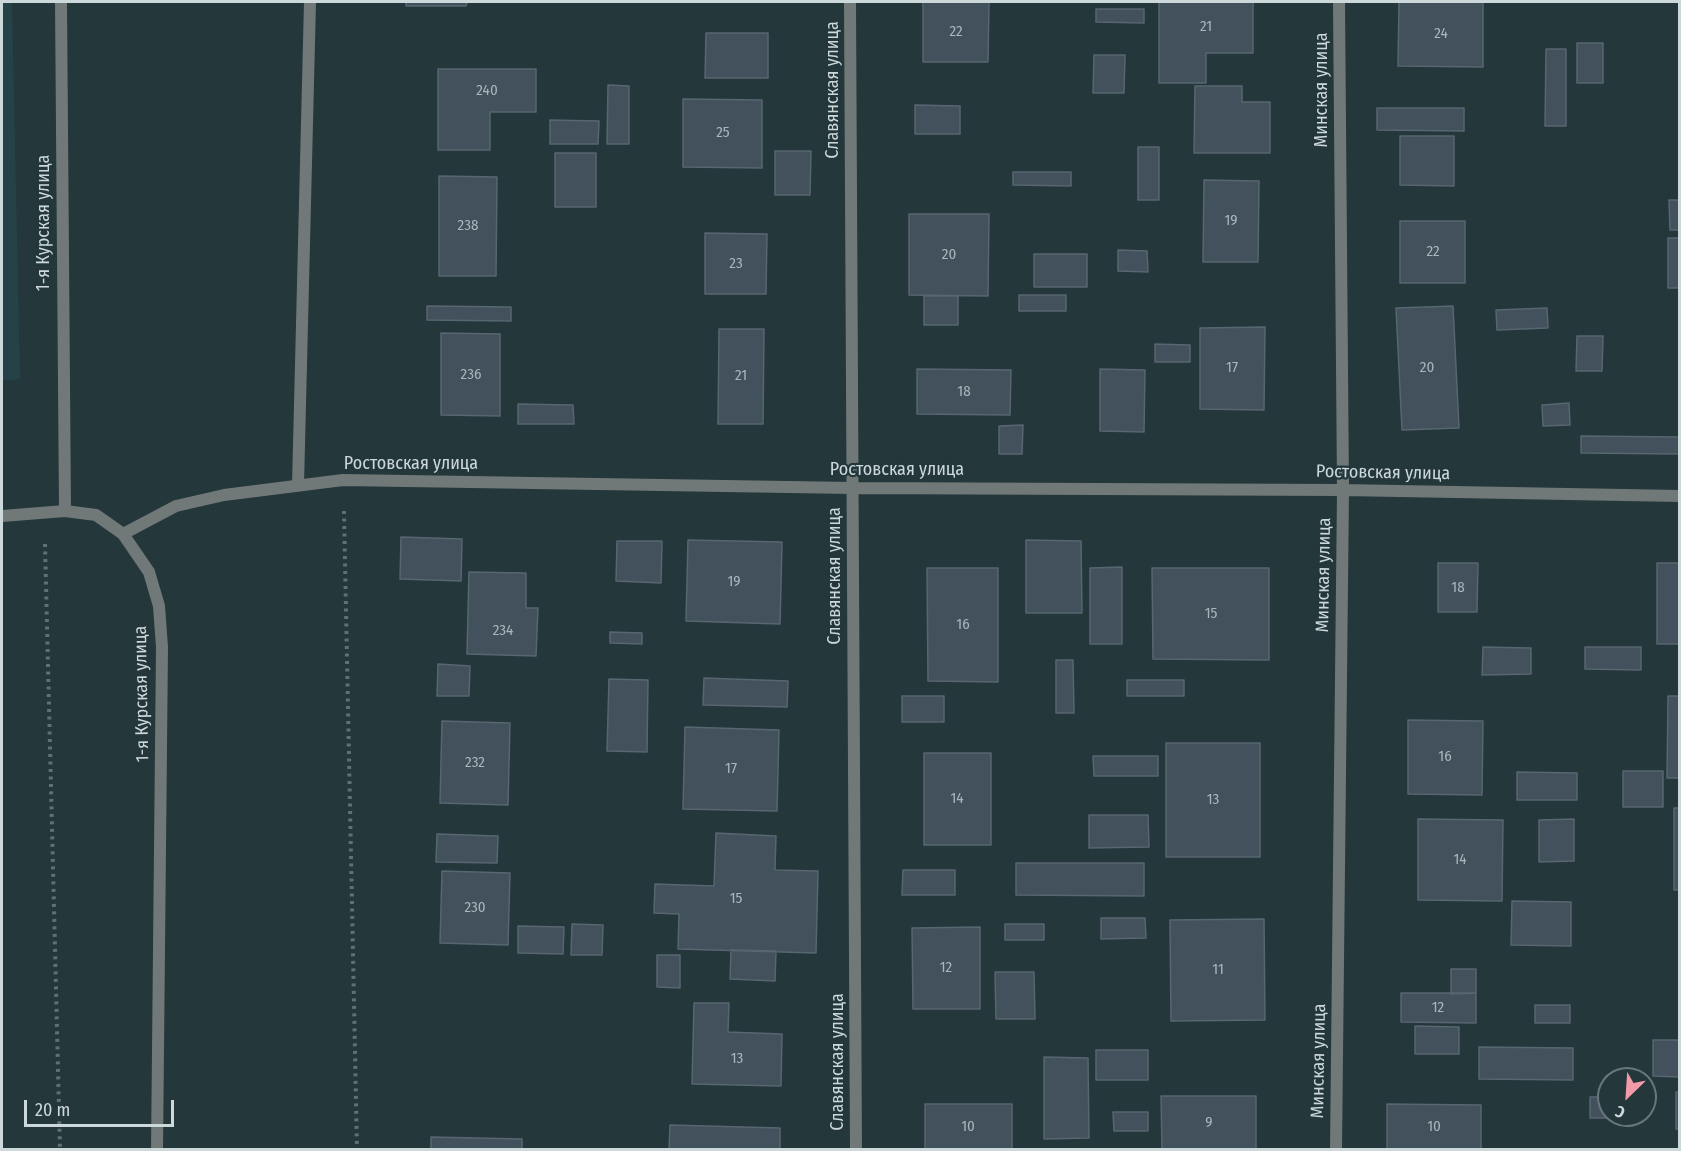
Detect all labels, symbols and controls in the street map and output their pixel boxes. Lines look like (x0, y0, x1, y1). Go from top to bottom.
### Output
house number: 21 (1200, 18, 1212, 36)
street label: Славянская улица (822, 21, 844, 159)
house number: 22 (949, 23, 963, 41)
house number: 24 (1434, 25, 1448, 43)
street label: Минская улица (1311, 32, 1333, 148)
house number: 240 (476, 82, 498, 100)
house number: 25 (716, 124, 730, 142)
street label: 1-я Курская улица (33, 155, 55, 291)
house number: 19 (1224, 212, 1238, 230)
house number: 238 (458, 217, 478, 235)
house number: 22 (1426, 243, 1440, 261)
house number: 20 (942, 246, 956, 264)
house number: 23 (729, 255, 743, 273)
house number: 17 (1226, 359, 1238, 377)
house number: 20 (1420, 359, 1434, 377)
house number: 236 (461, 366, 481, 384)
house number: 21 (735, 367, 747, 385)
house number: 18 (957, 383, 971, 401)
street label: Ростовская улица (344, 453, 478, 475)
street label: Ростовская улица (830, 459, 964, 481)
street label: Ростовская улица (1316, 461, 1450, 485)
street label: Славянская улица (824, 507, 846, 645)
street label: Минская улица (1312, 517, 1336, 633)
house number: 19 (727, 573, 741, 591)
house number: 18 (1451, 579, 1465, 597)
house number: 15 (1205, 605, 1217, 623)
house number: 16 (956, 616, 970, 634)
house number: 234 (493, 622, 513, 640)
street label: 1-я Курская улица (130, 626, 154, 762)
house number: 16 (1438, 748, 1452, 766)
house number: 232 (465, 754, 485, 772)
house number: 17 (725, 760, 737, 778)
house number: 14 (950, 790, 964, 808)
house number: 13 (1207, 791, 1219, 809)
house number: 14 (1453, 851, 1467, 869)
house number: 15 (730, 890, 742, 908)
house number: 230 (464, 899, 486, 917)
house number: 12 (940, 959, 952, 977)
house number: 11 (1212, 961, 1224, 979)
street label: Славянская улица (827, 993, 849, 1131)
house number: 12 (1432, 999, 1444, 1017)
street label: Минская улица (1307, 1003, 1331, 1119)
house number: 13 (731, 1050, 743, 1068)
north arrow (1597, 1067, 1657, 1127)
scale bar (27, 1088, 177, 1126)
text: 20 m (35, 1099, 70, 1121)
text: С (1612, 1102, 1628, 1122)
house number: 9 (1205, 1114, 1213, 1132)
house number: 10 (961, 1118, 975, 1136)
house number: 10 (1427, 1118, 1441, 1136)

